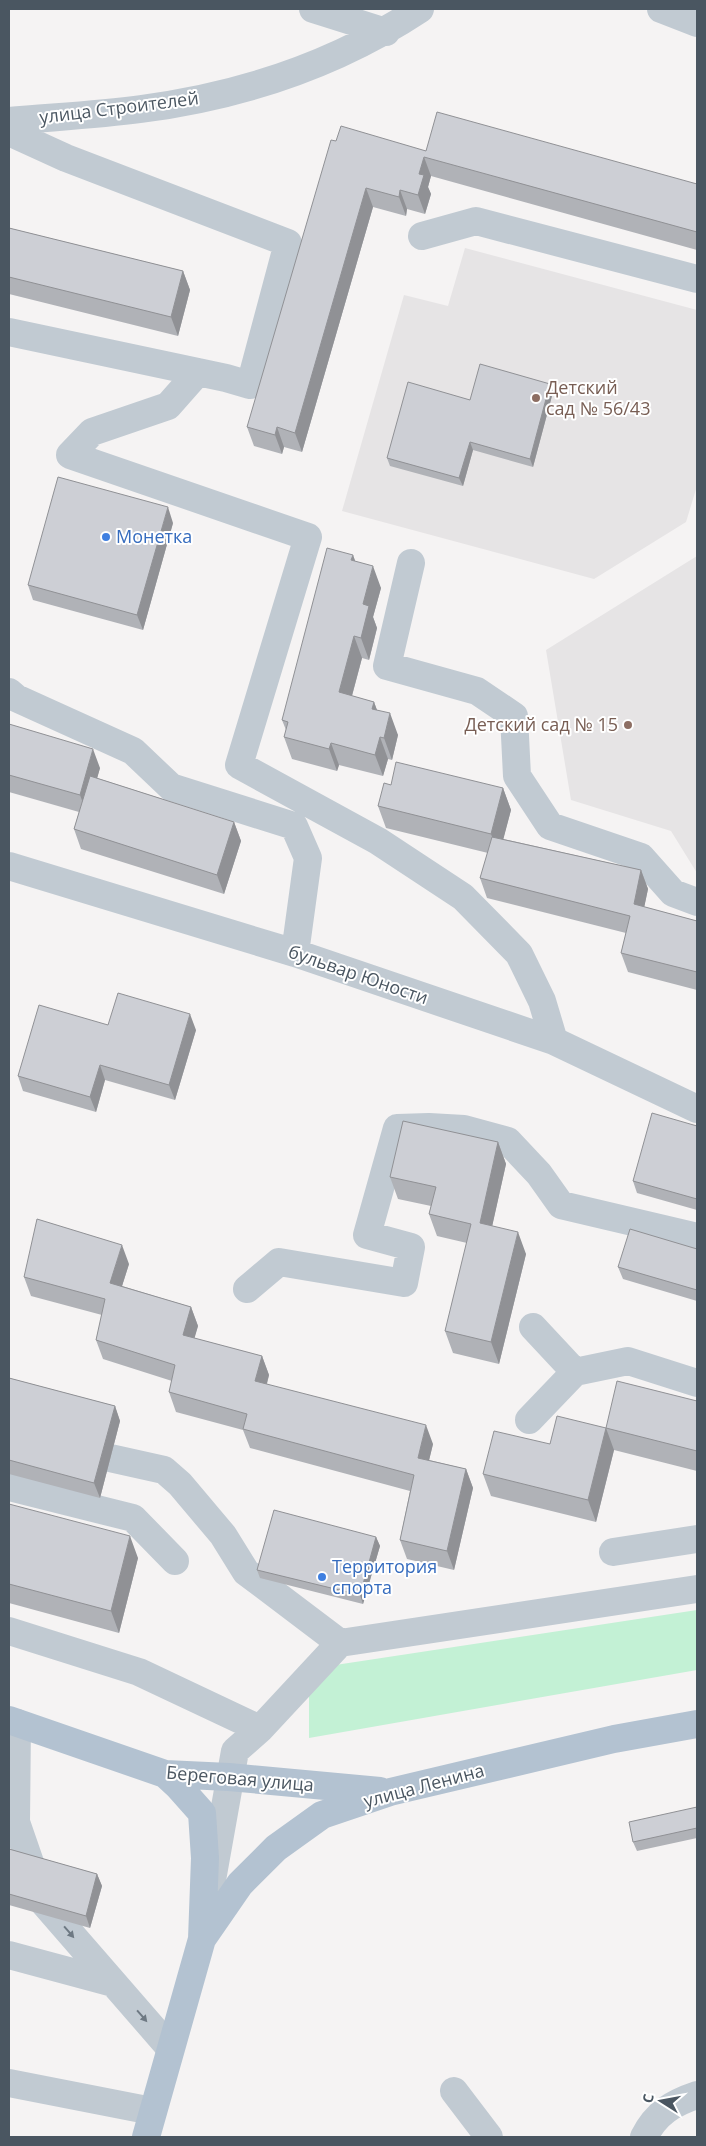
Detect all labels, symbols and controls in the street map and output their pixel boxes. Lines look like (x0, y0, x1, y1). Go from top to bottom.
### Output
street label: улица Строителей (38, 85, 200, 129)
place label: Детский сад № 56/43 (546, 375, 650, 420)
marker: Детский сад № 56/43 (530, 392, 542, 404)
place label: Монетка (116, 524, 192, 548)
marker: Монетка (100, 531, 112, 543)
place label: Детский сад № 15 (464, 712, 618, 736)
marker: Детский сад № 15 (622, 719, 634, 731)
street label: бульвар Юности (285, 939, 431, 1009)
place label: Территория спорта (332, 1554, 437, 1599)
marker: Территория спорта (316, 1571, 328, 1583)
street label: улица Ленина (361, 1757, 487, 1813)
street label: Береговая улица (165, 1760, 315, 1796)
one-way arrow (64, 1926, 75, 1939)
one-way arrow (136, 2009, 148, 2021)
north arrow (636, 2076, 686, 2126)
text: С (638, 2092, 658, 2105)

